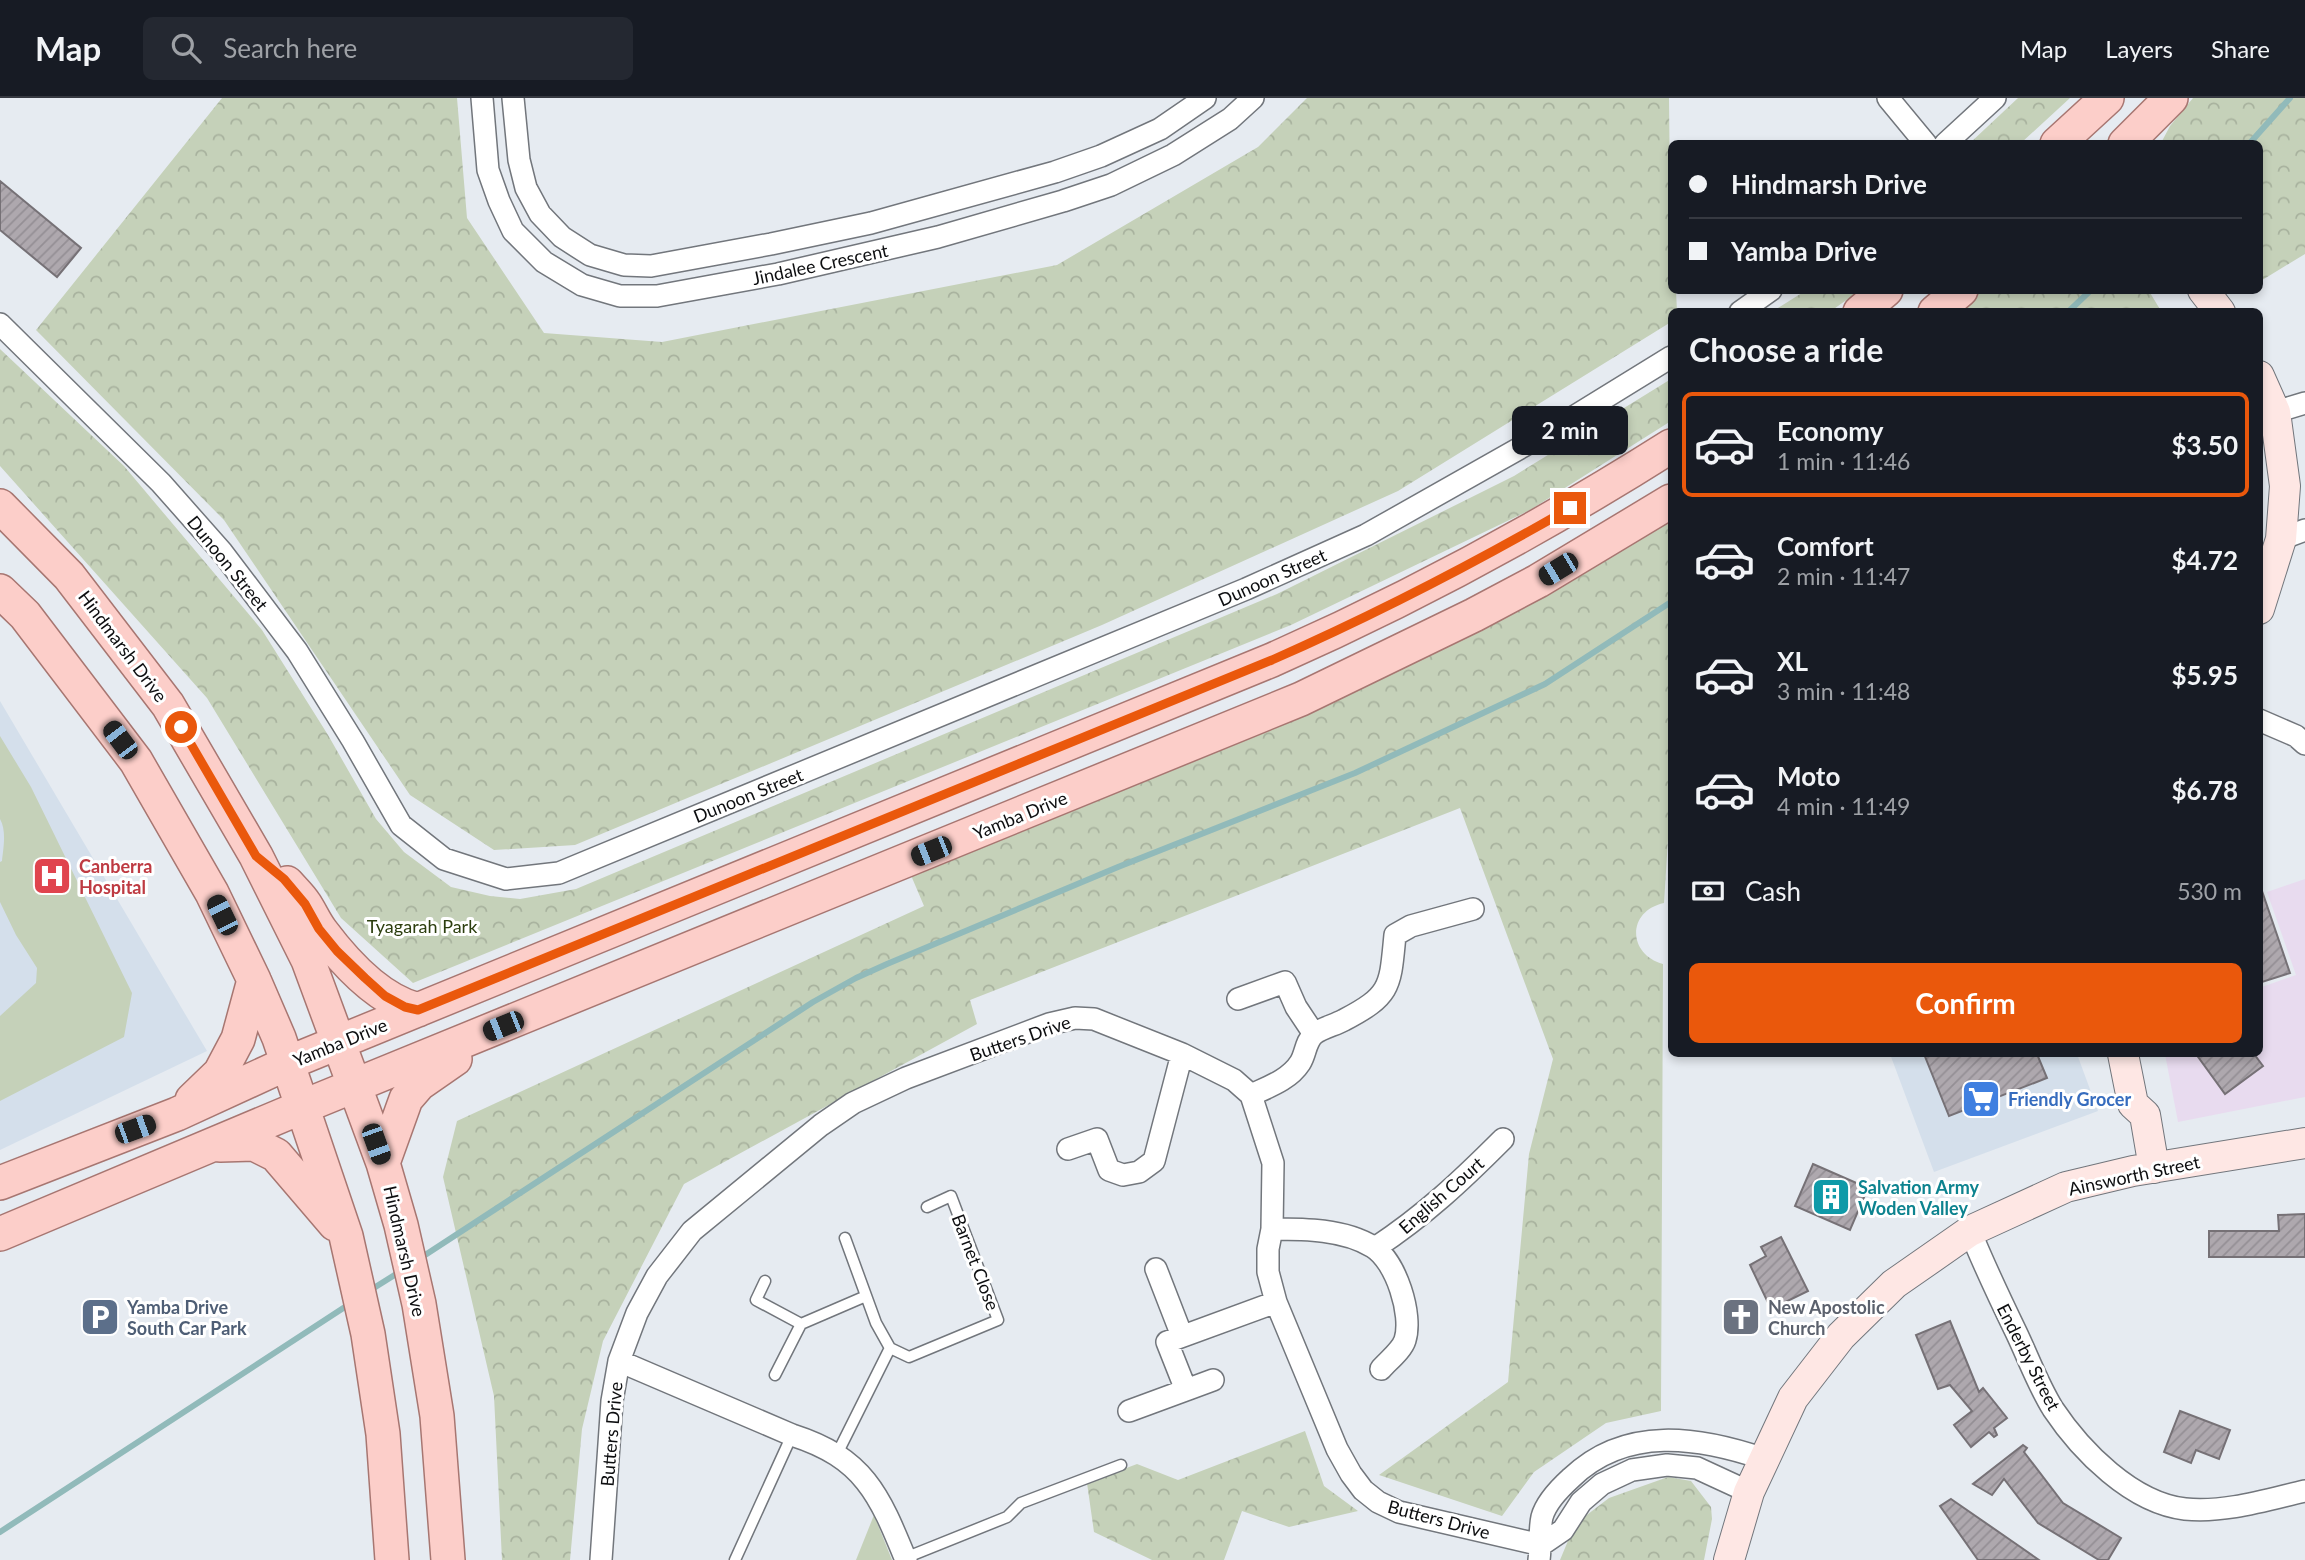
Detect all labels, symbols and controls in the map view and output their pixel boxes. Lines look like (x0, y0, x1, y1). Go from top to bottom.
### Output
search box (143, 17, 633, 80)
text: Map (35, 28, 101, 68)
icon: search (167, 29, 205, 67)
text: Search here (223, 32, 357, 64)
text: Map (2020, 34, 2067, 63)
text: Layers (2105, 34, 2173, 63)
text: Share (2211, 34, 2270, 63)
text: Hindmarsh Drive (1731, 168, 1927, 200)
text: Yamba Drive (1731, 235, 1877, 267)
street label: Jindalee Crescent (750, 239, 891, 289)
text: Choose a ride (1689, 330, 1883, 369)
callout: 2 min (1512, 406, 1628, 456)
icon: car (1693, 413, 1756, 476)
text: Economy (1777, 415, 1883, 447)
text: 2 min (1541, 416, 1599, 444)
text: $3.50 (2172, 429, 2238, 461)
text: 1 min · 11:46 (1777, 447, 1910, 475)
route end (1554, 492, 1586, 524)
street label: Dunoon Street (183, 511, 273, 615)
icon: car (1693, 528, 1756, 591)
text: Comfort (1777, 530, 1874, 562)
street label: Dunoon Street (1214, 543, 1330, 611)
text: $4.72 (2172, 544, 2238, 576)
car (1535, 549, 1582, 589)
text: 2 min · 11:47 (1777, 562, 1910, 590)
street label: Hindmarsh Drive (74, 586, 172, 706)
icon: car (1693, 643, 1756, 706)
text: XL (1777, 645, 1808, 677)
text: $5.95 (2172, 659, 2238, 691)
text: 3 min · 11:48 (1777, 677, 1910, 705)
route start (165, 711, 197, 743)
car (99, 717, 142, 763)
icon: car (1693, 758, 1756, 821)
text: Moto (1777, 760, 1840, 792)
street label: Dunoon Street (690, 763, 806, 827)
text: $6.78 (2172, 774, 2238, 806)
street label: Yamba Drive (970, 786, 1070, 844)
text: 4 min · 11:49 (1777, 792, 1910, 820)
car (908, 833, 955, 869)
hospital icon: Canberra Hospital (31, 855, 73, 897)
place label: Canberra Hospital (79, 855, 152, 898)
icon: cash (1689, 872, 1727, 910)
text: Cash (1745, 875, 1801, 907)
text: 530 m (2177, 877, 2242, 905)
car (204, 892, 241, 938)
park label: Tyagarah Park (367, 915, 478, 937)
button: Confirm (1689, 963, 2242, 1043)
car (480, 1008, 527, 1044)
street label: Butters Drive (967, 1010, 1073, 1066)
street label: Yamba Drive (290, 1013, 390, 1071)
supermarket icon: Friendly Grocer (1960, 1078, 2002, 1120)
place label: Friendly Grocer (2008, 1088, 2131, 1110)
car (112, 1112, 159, 1146)
car (359, 1121, 394, 1167)
street label: Ainsworth Street (2066, 1150, 2202, 1200)
street label: English Court (1394, 1152, 1488, 1238)
building icon: Salvation Army Woden Valley (1810, 1176, 1852, 1218)
place label: Salvation Army Woden Valley (1858, 1176, 1980, 1219)
street label: Hindmarsh Drive (379, 1183, 431, 1319)
street label: Barnet Close (948, 1211, 1004, 1313)
parking icon: Yamba Drive South Car Park (79, 1296, 121, 1338)
place label: Yamba Drive South Car Park (126, 1296, 247, 1339)
church icon: New Apostolic Church (1720, 1296, 1762, 1338)
place label: New Apostolic Church (1768, 1296, 1885, 1339)
street label: Enderby Street (1993, 1300, 2066, 1415)
street label: Butters Drive (595, 1381, 627, 1487)
street label: Butters Drive (1385, 1495, 1493, 1543)

